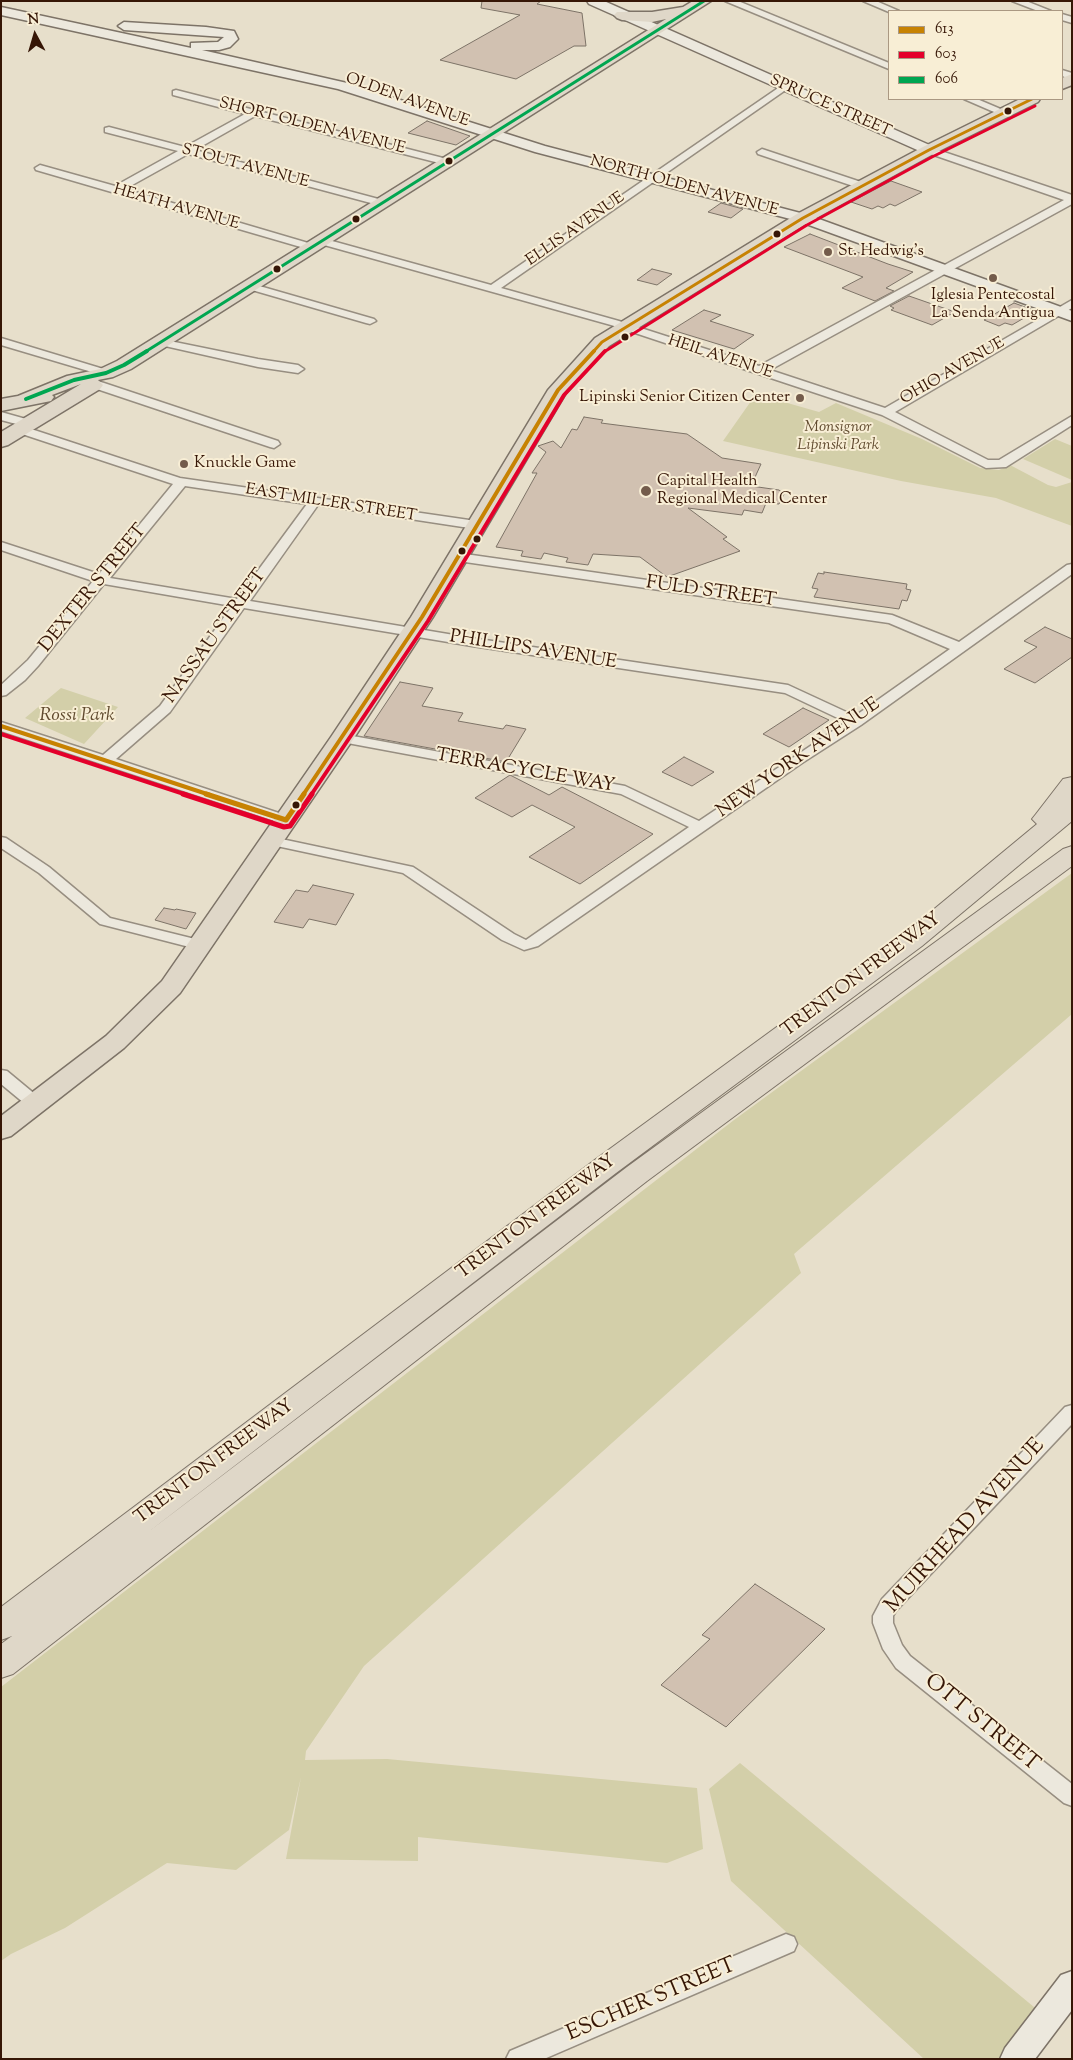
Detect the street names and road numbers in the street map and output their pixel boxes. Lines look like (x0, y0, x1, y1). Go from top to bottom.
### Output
street label: OLDEN AVENUE (342, 70, 472, 132)
street label: SPRUCE STREET (766, 72, 894, 142)
street label: SHORT OLDEN AVENUE (217, 95, 407, 159)
street label: STOUT AVENUE (179, 141, 311, 193)
street label: NORTH OLDEN AVENUE (588, 153, 780, 221)
street label: HEATH AVENUE (111, 181, 241, 235)
street label: ELLIS AVENUE (523, 189, 629, 271)
street label: HEIL AVENUE (665, 332, 775, 384)
street label: OHIO AVENUE (897, 334, 1009, 410)
street label: EAST MILLER STREET (244, 481, 418, 527)
street label: DEXTER STREET (35, 520, 153, 658)
street label: NASSAU STREET (160, 565, 272, 709)
street label: FULD STREET (644, 573, 778, 613)
street label: PHILLIPS AVENUE (448, 627, 618, 675)
street label: NEW YORK AVENUE (713, 694, 885, 824)
street label: TERRACYCLE WAY (433, 745, 617, 799)
street label: TRENTON FREEWAY (778, 909, 946, 1043)
street label: TRENTON FREEWAY (453, 1151, 621, 1285)
street label: TRENTON FREEWAY (131, 1396, 299, 1530)
street label: MUIRHEAD AVENUE (880, 1434, 1052, 1620)
street label: OTT STREET (918, 1669, 1044, 1779)
street label: ESCHER STREET (563, 1953, 741, 2049)

